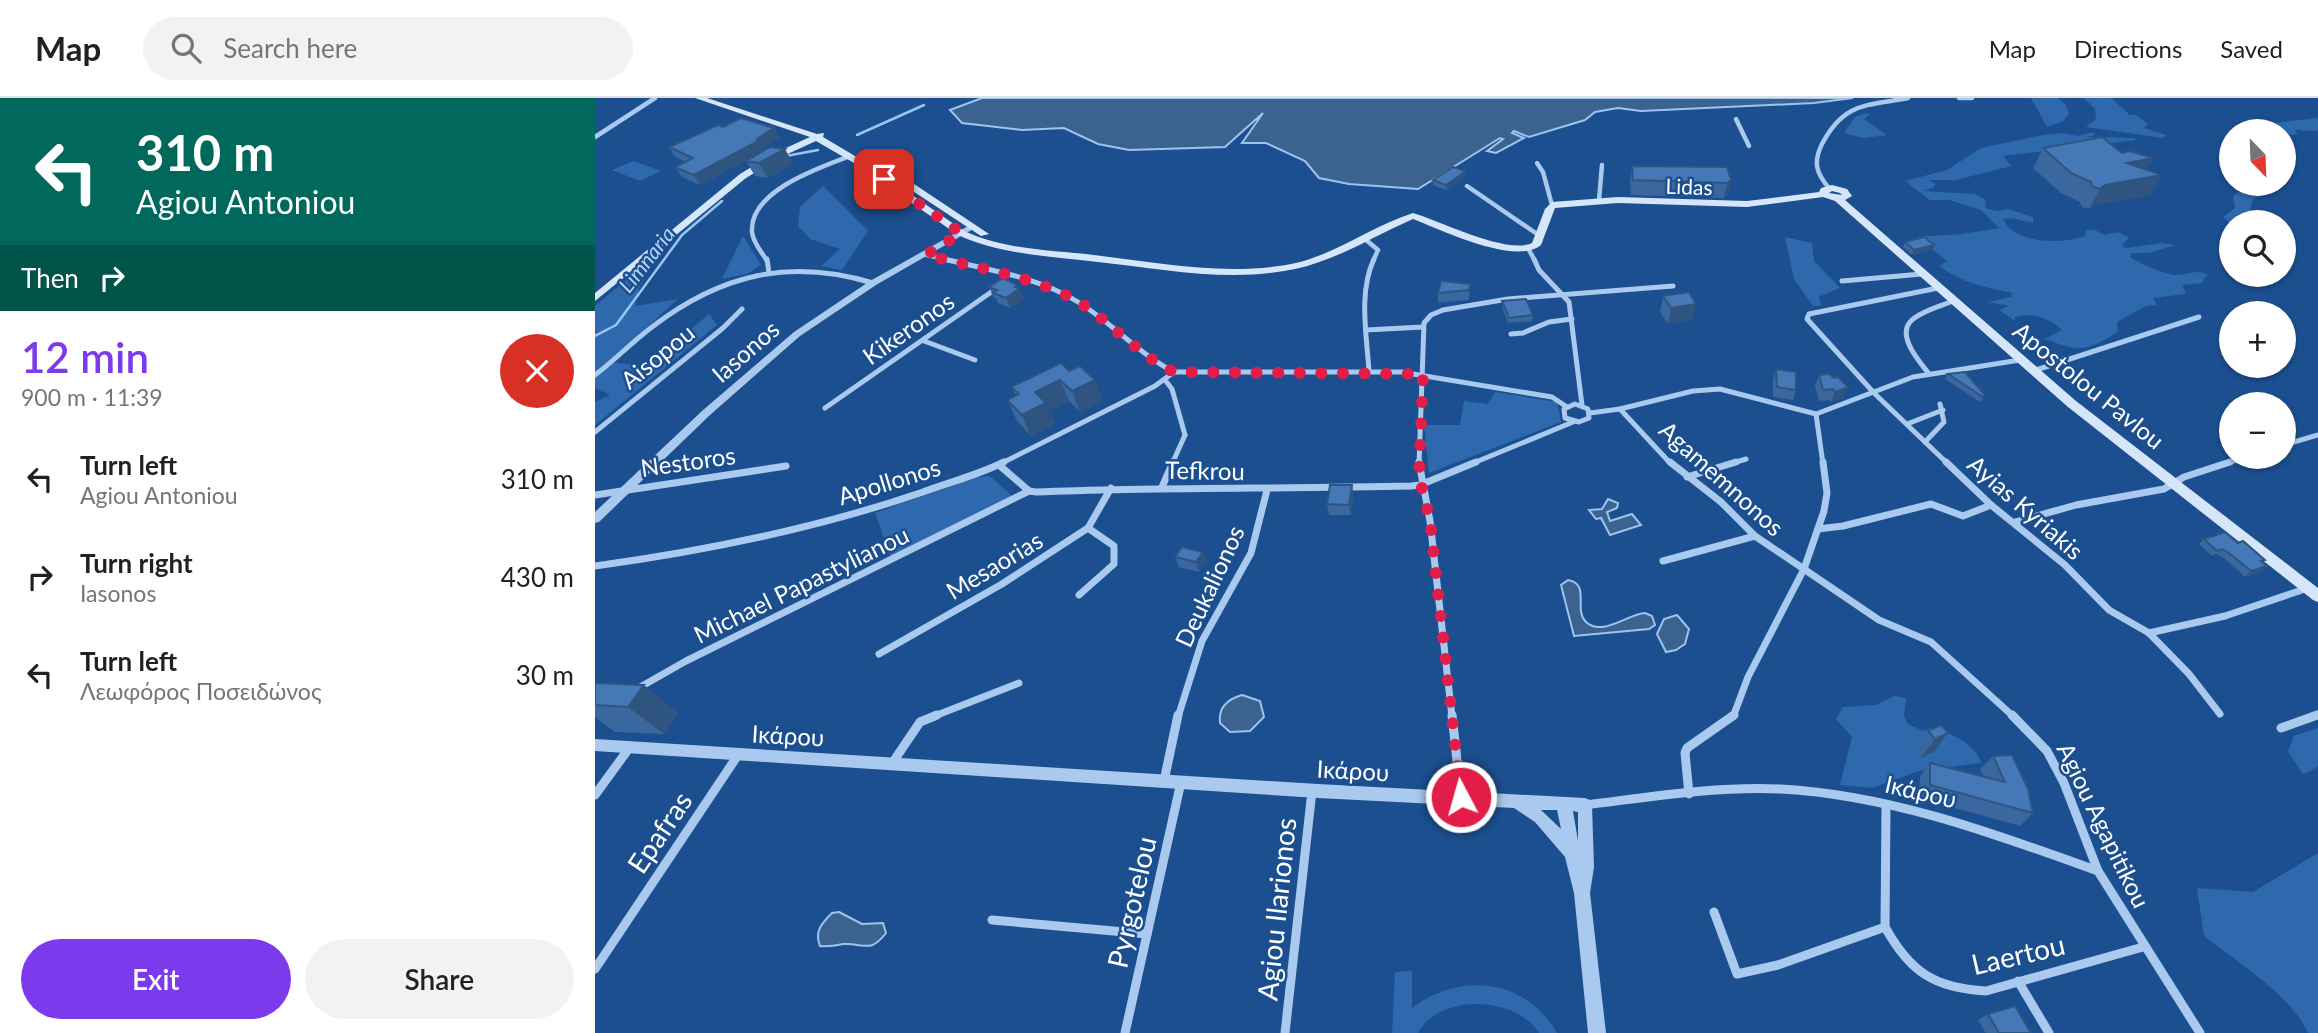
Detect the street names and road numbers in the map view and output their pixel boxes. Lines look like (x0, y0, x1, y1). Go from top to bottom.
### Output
street label: Lidas (1665, 173, 1713, 199)
street label: Kikeronos (857, 286, 959, 370)
street label: Iasonos (705, 314, 785, 388)
street label: Apostolou Pavlou (2008, 315, 2170, 455)
street label: Aisopou (614, 318, 700, 394)
street label: Agamemnonos (1654, 415, 1790, 541)
street label: Nestoros (639, 440, 737, 482)
street label: Ayias Kyriakis (1962, 449, 2090, 565)
street label: Apollonos (834, 452, 944, 510)
street label: Tefkrou (1165, 455, 1245, 485)
street label: Michael Papastylianou (689, 519, 913, 649)
street label: Deukalionos (1168, 521, 1250, 651)
street label: Mesaorias (941, 525, 1047, 605)
street label: Ικάρου (751, 719, 825, 751)
street label: Agiou Agapitikou (2052, 738, 2156, 912)
street label: Ικάρου (1316, 754, 1390, 786)
street label: Ικάρου (1882, 769, 1960, 813)
street label: Epafras (619, 785, 699, 879)
street label: Agiou Ilarionos (1250, 816, 1302, 1002)
street label: Pyrgotelou (1099, 833, 1163, 971)
street label: Laertou (1968, 927, 2068, 981)

